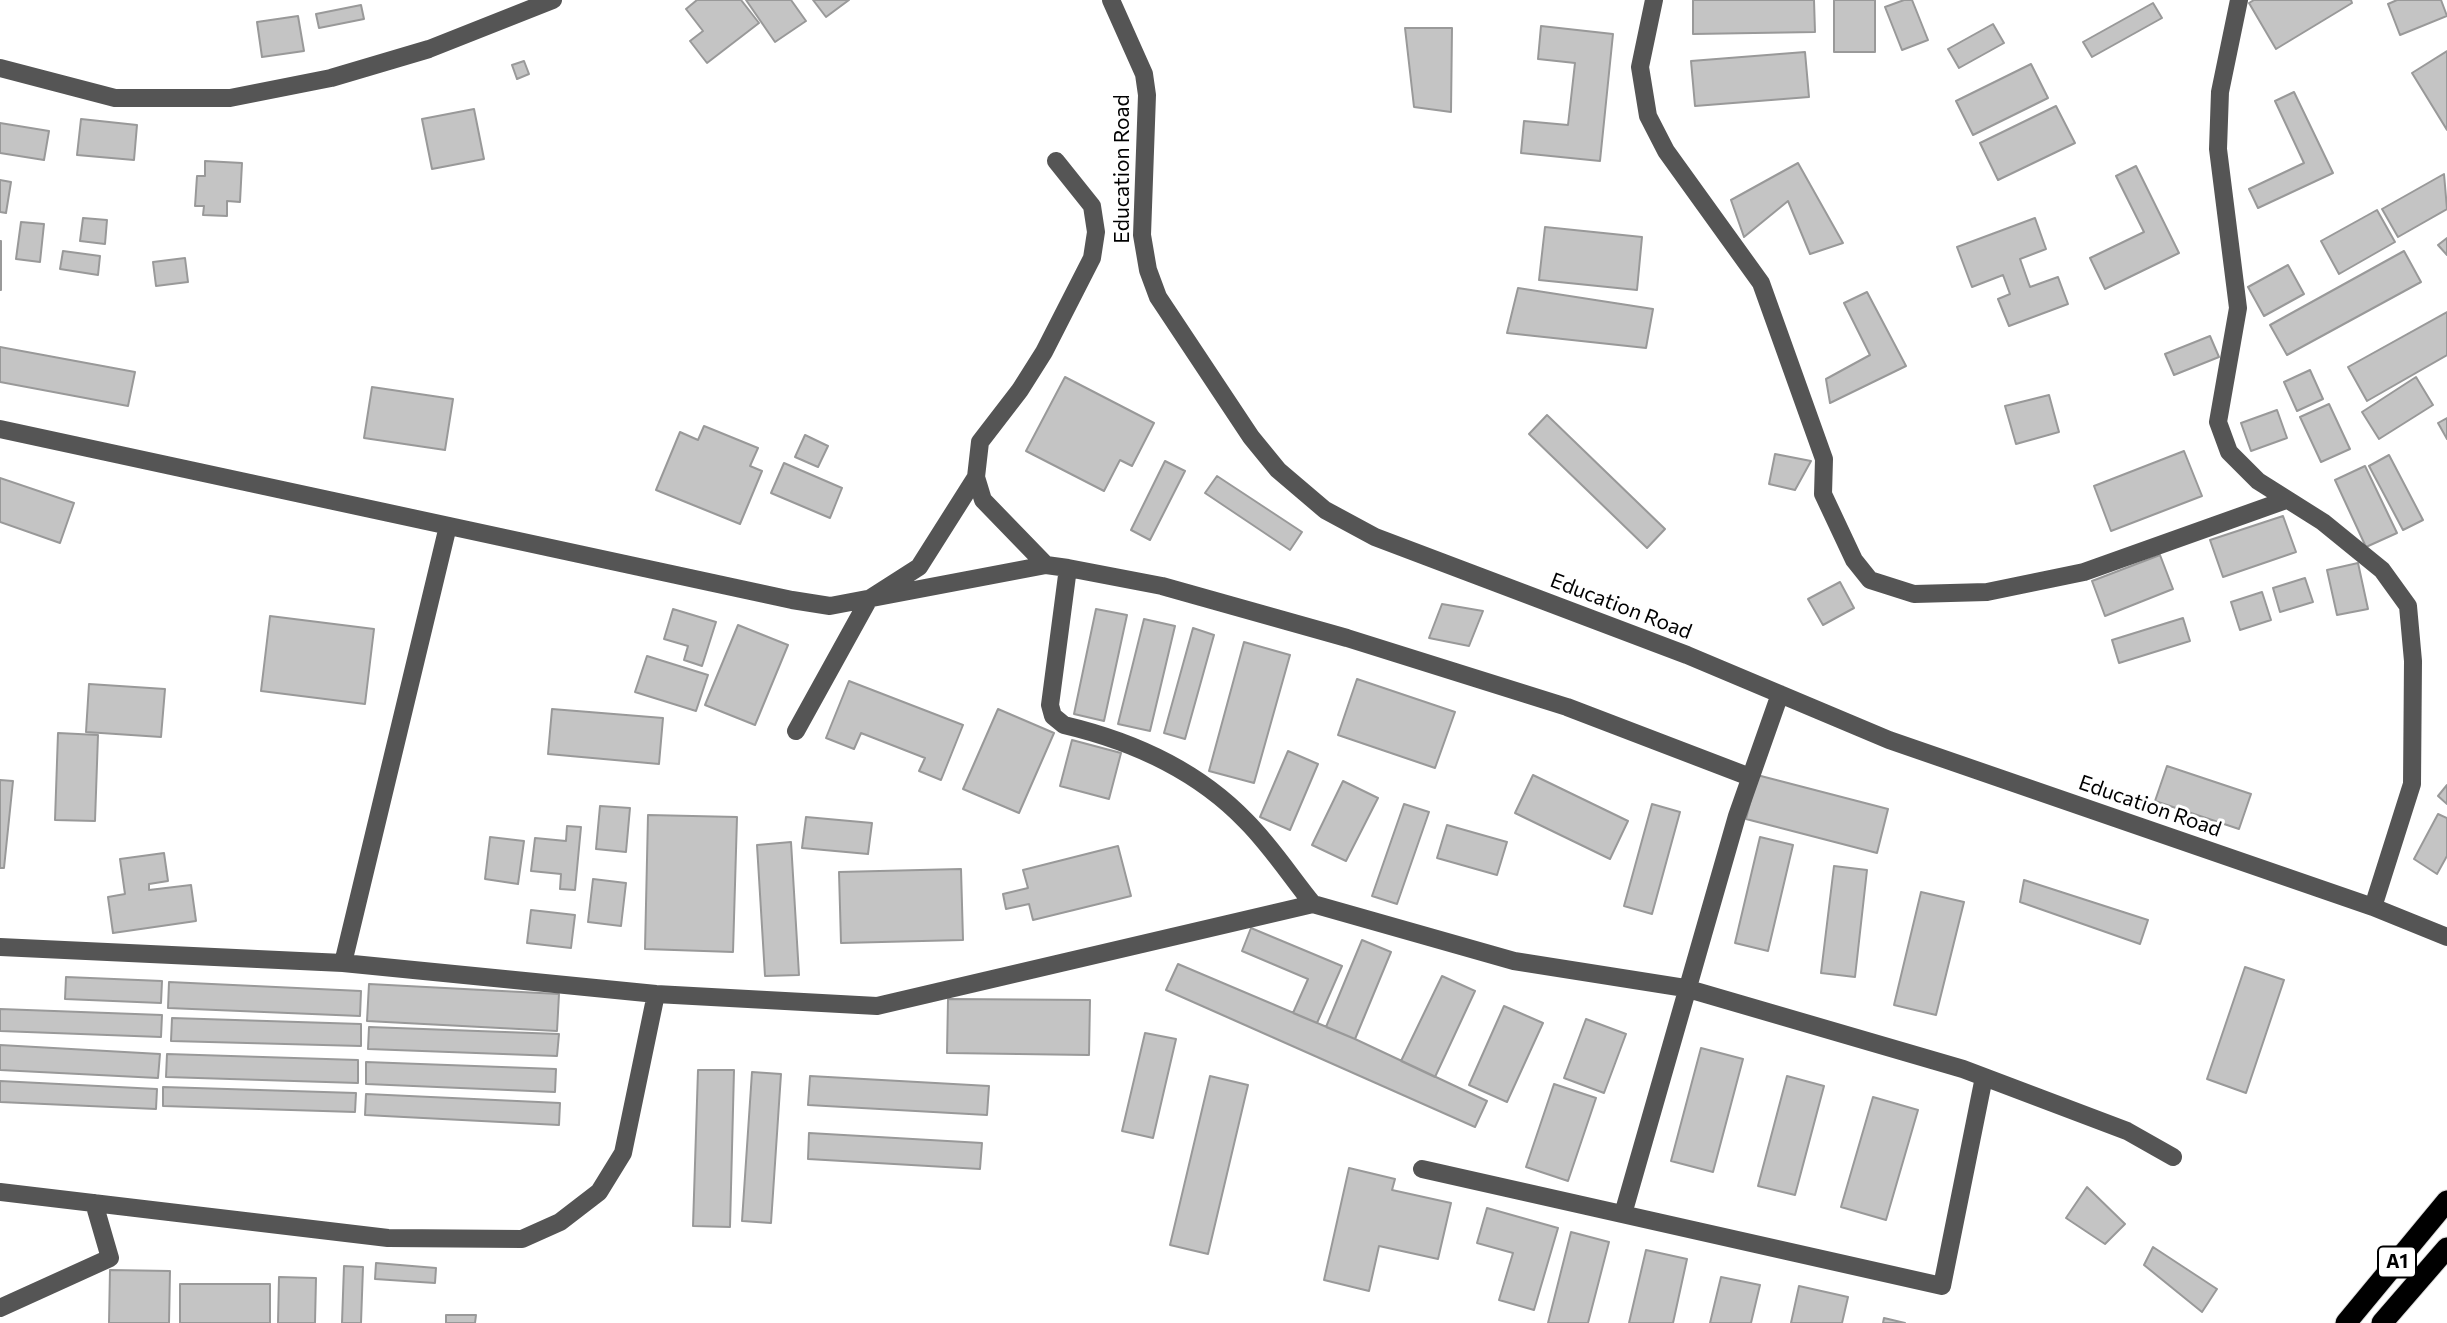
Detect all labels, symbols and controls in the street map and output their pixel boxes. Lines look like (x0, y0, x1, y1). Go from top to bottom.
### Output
street label: Education Road (1109, 94, 1135, 244)
street label: Education Road (1547, 567, 1695, 645)
street label: Education Road (2075, 770, 2225, 842)
road number: A1 (2378, 1246, 2416, 1278)

